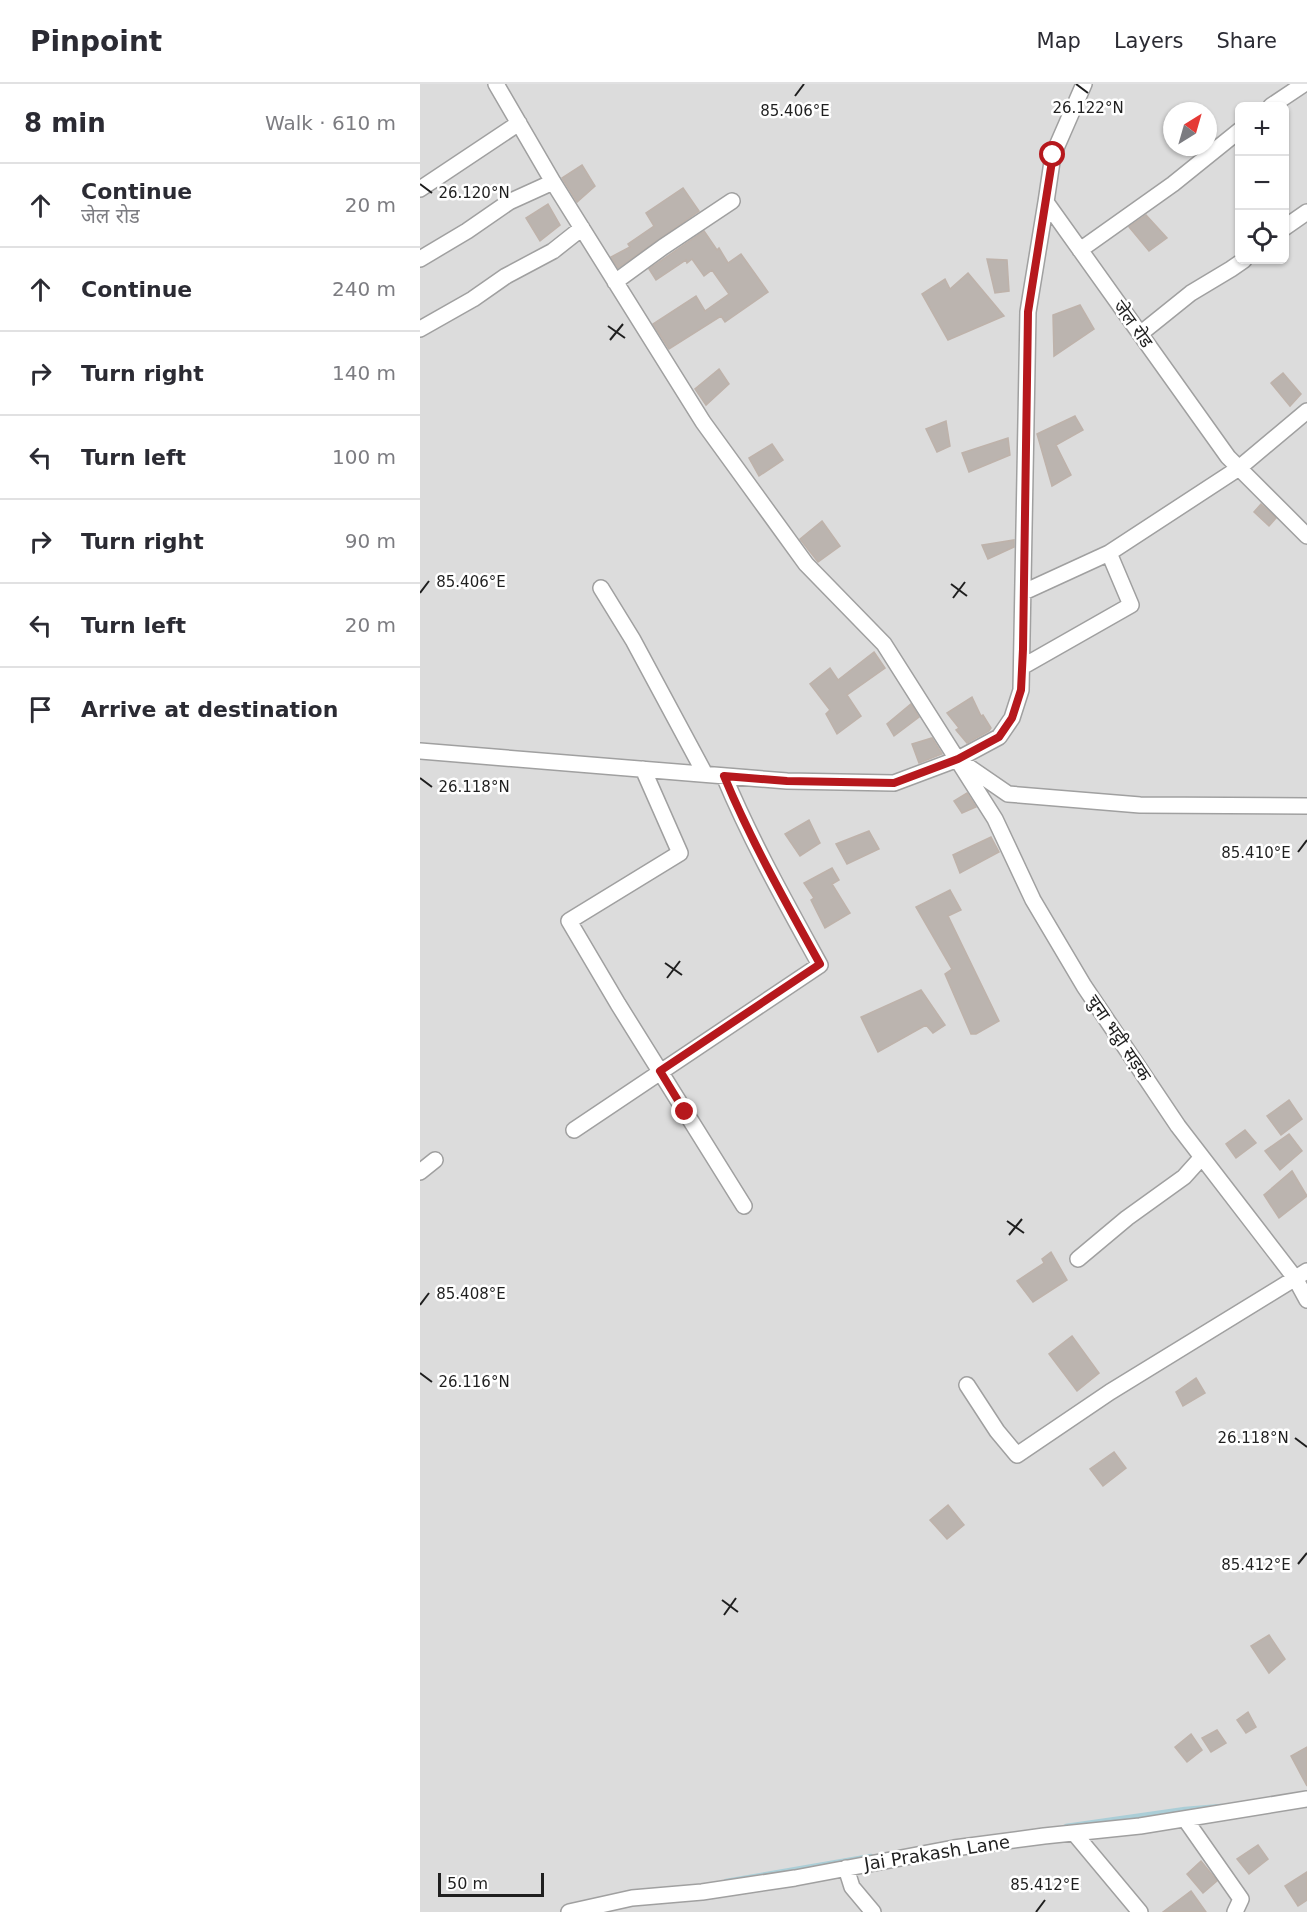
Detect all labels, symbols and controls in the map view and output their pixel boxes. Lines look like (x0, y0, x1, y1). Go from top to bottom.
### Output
text: Pinpoint (30, 25, 162, 58)
text: Map (1037, 29, 1081, 53)
text: Layers (1114, 29, 1183, 53)
text: Share (1216, 29, 1277, 53)
text: 26.122°N (1052, 99, 1124, 117)
text: 85.406°E (760, 102, 830, 120)
north arrow (1163, 102, 1217, 156)
map controls (1235, 102, 1289, 264)
button: + (1235, 102, 1289, 156)
text: 8 min (24, 108, 106, 138)
text: Walk · 610 m (265, 111, 396, 135)
route start (1039, 141, 1065, 167)
button: − (1235, 156, 1289, 210)
text: Continue (81, 179, 192, 204)
text: 26.120°N (438, 184, 510, 202)
icon: ahead (24, 189, 57, 222)
text: 20 m (345, 193, 396, 217)
text: जेल रोड (81, 204, 140, 228)
button: locate (1235, 210, 1289, 264)
icon: ahead (24, 273, 57, 306)
text: Continue (81, 277, 192, 302)
text: 240 m (332, 277, 396, 301)
street label: जेल रोड (1109, 296, 1158, 352)
icon: right (24, 357, 57, 390)
text: Turn right (81, 361, 204, 386)
text: 140 m (332, 361, 396, 385)
icon: left (24, 441, 57, 474)
text: Turn left (81, 445, 186, 470)
text: 100 m (332, 445, 396, 469)
icon: right (24, 525, 57, 558)
text: Turn right (81, 529, 204, 554)
text: 90 m (345, 529, 396, 553)
text: 85.406°E (436, 573, 506, 591)
icon: left (24, 609, 57, 642)
text: Turn left (81, 613, 186, 638)
text: 20 m (345, 613, 396, 637)
icon: arrive (24, 693, 57, 726)
text: Arrive at destination (81, 697, 338, 722)
text: 26.118°N (438, 778, 510, 796)
text: 85.410°E (1221, 844, 1291, 862)
street label: चुना भट्ठी सड़क (1081, 991, 1157, 1087)
route end (671, 1098, 697, 1124)
text: 85.408°E (436, 1285, 506, 1303)
text: 26.116°N (438, 1373, 510, 1391)
text: 26.118°N (1217, 1429, 1289, 1447)
text: 85.412°E (1221, 1556, 1291, 1574)
street label: Jai Prakash Lane (862, 1831, 1011, 1875)
scale bar (438, 1870, 544, 1898)
text: 50 m (447, 1874, 488, 1893)
text: 85.412°E (1010, 1876, 1080, 1894)

